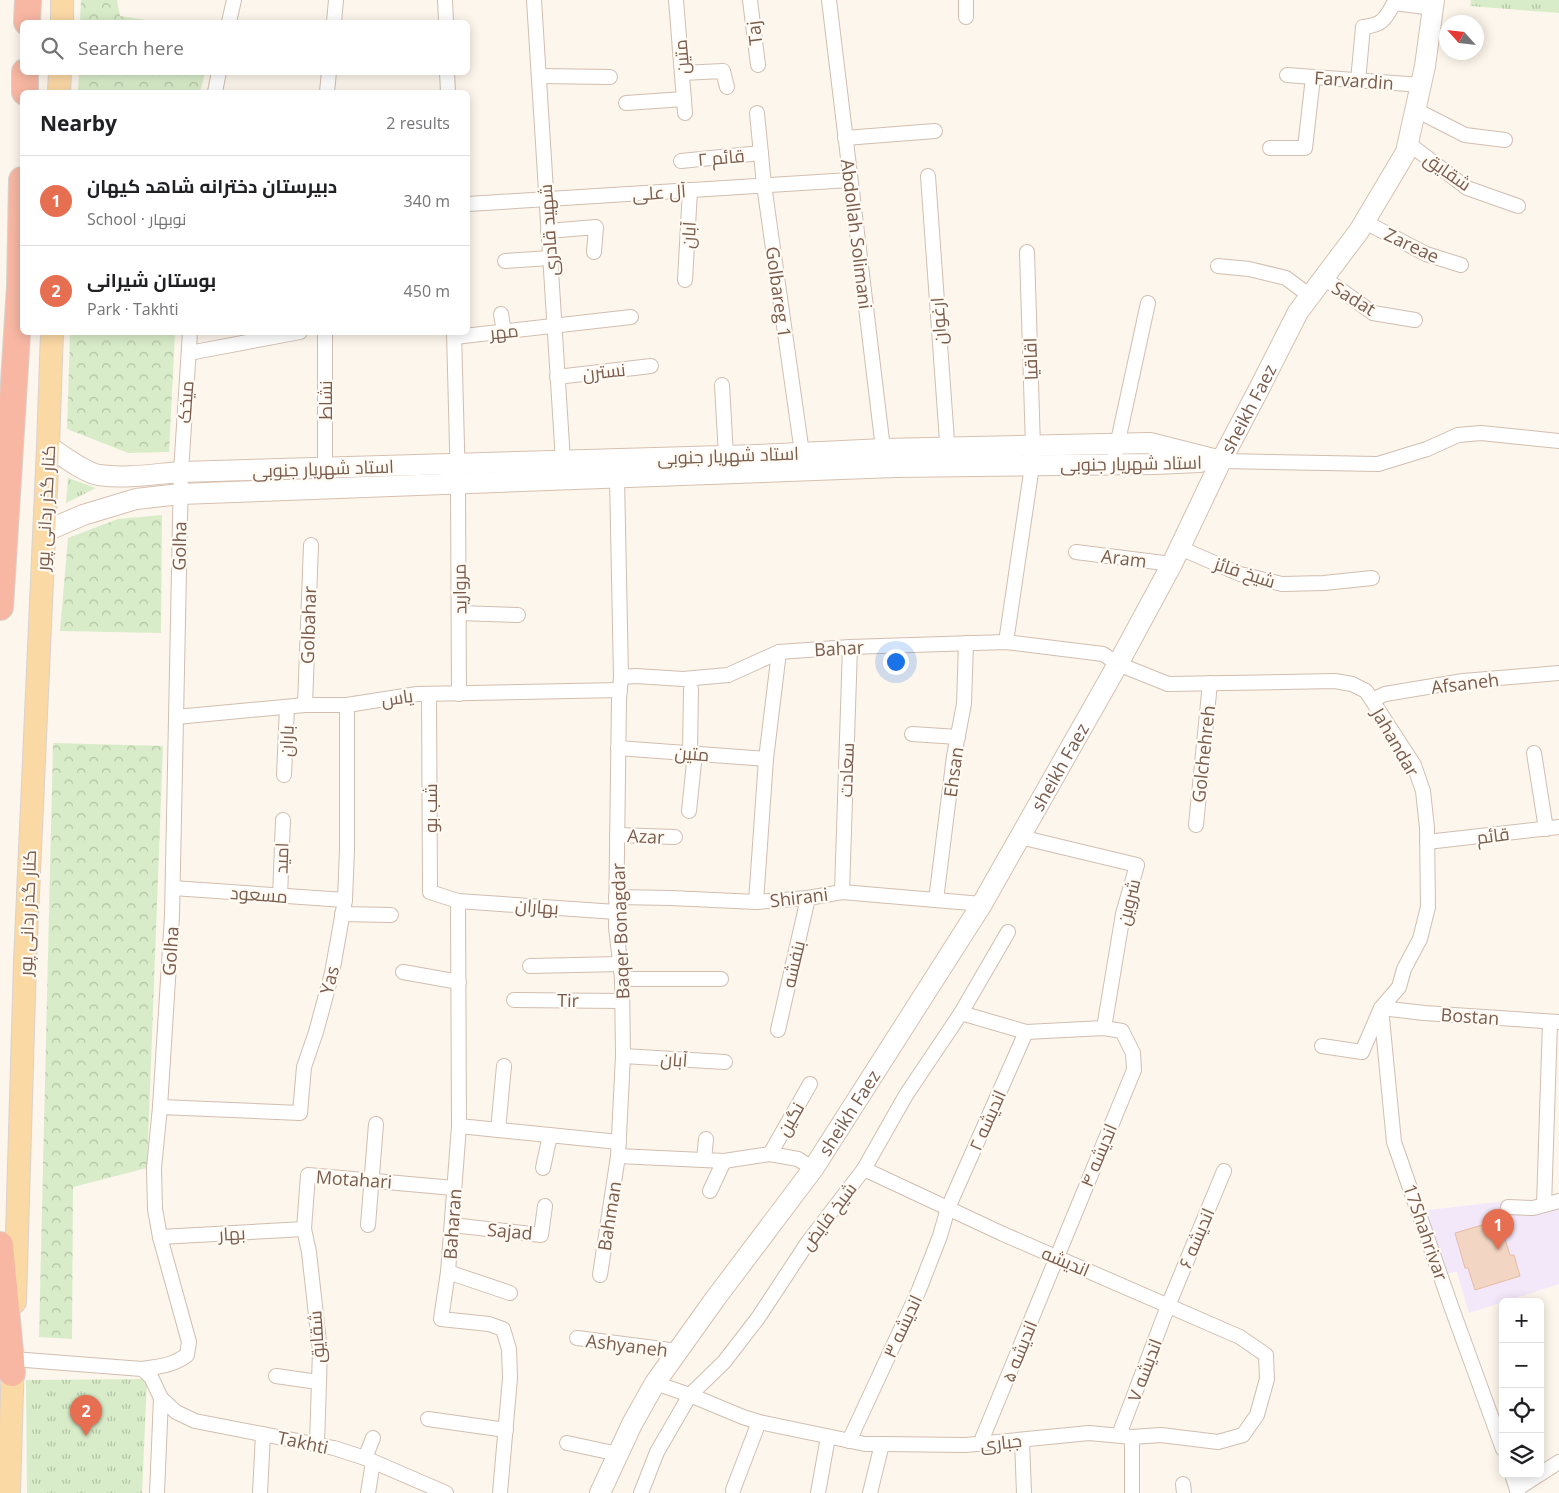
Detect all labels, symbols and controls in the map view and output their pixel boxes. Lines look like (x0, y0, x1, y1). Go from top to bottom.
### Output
north arrow (1439, 15, 1484, 60)
street label: Taj (741, 19, 767, 47)
search box (20, 20, 470, 75)
icon: search (38, 34, 66, 62)
text: Search here (78, 35, 184, 61)
street label: متین (668, 39, 694, 75)
street label: Farvardin (1313, 65, 1395, 95)
text: Nearby (40, 109, 117, 137)
text: 2 results (386, 112, 450, 134)
street label: قائم ۲ (696, 143, 746, 172)
street label: شقایق (1419, 146, 1476, 197)
street label: Abdollah Solimani (836, 158, 878, 310)
text: دبیرستان دخترانه شاهد کیهان (87, 173, 337, 199)
street label: آل علی (631, 178, 687, 206)
street label: شهید قادری (533, 183, 563, 277)
text: 1 (51, 190, 61, 212)
text: 340 m (404, 190, 450, 212)
text: School · نوبهار (87, 208, 186, 230)
street label: آبان (675, 221, 701, 249)
street label: Zareae (1381, 222, 1443, 268)
street label: Golbareg 1 (761, 245, 797, 339)
text: بوستان شیرانی (87, 267, 216, 293)
street label: Sadat (1328, 275, 1380, 321)
text: 2 (51, 280, 61, 302)
text: 450 m (404, 280, 450, 302)
street label: ارغوان (924, 296, 952, 346)
text: Park · Takhti (87, 298, 179, 320)
street label: مهر (487, 318, 520, 345)
street label: اقاقیا (1017, 337, 1043, 381)
street label: نسترن (581, 357, 627, 385)
street label: sheikh Faez (1215, 360, 1282, 457)
street label: میخک (172, 380, 198, 424)
street label: نشاط (313, 380, 337, 420)
street label: استاد شهریار جنوبی (657, 441, 799, 469)
street label: کنار گذر ردانی پور (30, 444, 61, 573)
street label: استاد شهریار جنوبی (1060, 450, 1202, 476)
street label: استاد شهریار جنوبی (252, 454, 394, 482)
street label: Golha (167, 521, 191, 571)
street label: Aram (1100, 543, 1148, 573)
street label: شیخ فائز (1210, 551, 1278, 594)
street label: مروارید (447, 563, 471, 615)
street label: Golbahar (295, 585, 321, 664)
street label: Bahar (813, 635, 865, 661)
your location (883, 649, 909, 675)
street label: Afsaneh (1430, 667, 1500, 699)
street label: یاس (380, 683, 415, 711)
street label: Jahandar (1366, 702, 1426, 781)
street label: Golchehreh (1186, 704, 1220, 804)
street label: sheikh Faez (1025, 719, 1094, 815)
street label: باران (273, 725, 299, 757)
street label: متین (674, 740, 710, 766)
street label: سعادت (833, 742, 859, 798)
street label: Ehsan (938, 745, 968, 799)
street label: شب بو (418, 783, 442, 833)
street label: قائم (1475, 821, 1511, 850)
street label: Azar (627, 823, 666, 849)
street label: امید (268, 842, 294, 874)
street label: کنار گذر ردانی پور (13, 850, 42, 977)
street label: Baqer Bonagdar (606, 862, 634, 1000)
street label: شروین (1111, 876, 1145, 928)
street label: مسعود (229, 880, 289, 908)
street label: Shirani (769, 882, 829, 912)
street label: بهاران (514, 893, 560, 919)
street label: Golha (156, 925, 184, 977)
street label: بنفشه (776, 938, 810, 990)
street label: Yas (314, 963, 344, 997)
street label: Tir (557, 988, 580, 1012)
street label: Bostan (1440, 1002, 1500, 1030)
street label: آبان (660, 1046, 688, 1072)
street label: sheikh Faez (813, 1065, 885, 1160)
street label: اندیشه ۲ (963, 1086, 1011, 1154)
street label: نگین (771, 1098, 809, 1140)
street label: اندیشه ۴ (1074, 1120, 1122, 1190)
street label: Motahari (315, 1164, 393, 1194)
street label: شیخ فایض (795, 1177, 862, 1255)
street label: Bahman (592, 1179, 626, 1253)
street label: 17Shahrivar (1398, 1180, 1454, 1284)
street label: Baharan (438, 1188, 466, 1260)
street label: اندیشه ۶ (1173, 1204, 1219, 1272)
pin: 1 (1482, 1209, 1514, 1250)
street label: Sajad (486, 1217, 534, 1245)
street label: بهار (217, 1220, 246, 1246)
street label: اندیشه (1038, 1240, 1094, 1282)
street label: اندیشه ۳ (877, 1291, 927, 1361)
map controls (1499, 1298, 1544, 1478)
button: + (1499, 1298, 1544, 1343)
street label: شقایق (302, 1310, 331, 1364)
street label: اندیشه ۵ (996, 1317, 1042, 1385)
street label: Ashyaneh (585, 1328, 669, 1362)
street label: اندیشه ۷ (1121, 1335, 1167, 1405)
button: − (1499, 1343, 1544, 1388)
button: locate (1499, 1388, 1544, 1433)
pin: 2 (70, 1395, 102, 1436)
street label: Takhti (275, 1425, 331, 1459)
street label: جباری (979, 1428, 1023, 1456)
button: layers (1499, 1433, 1544, 1478)

